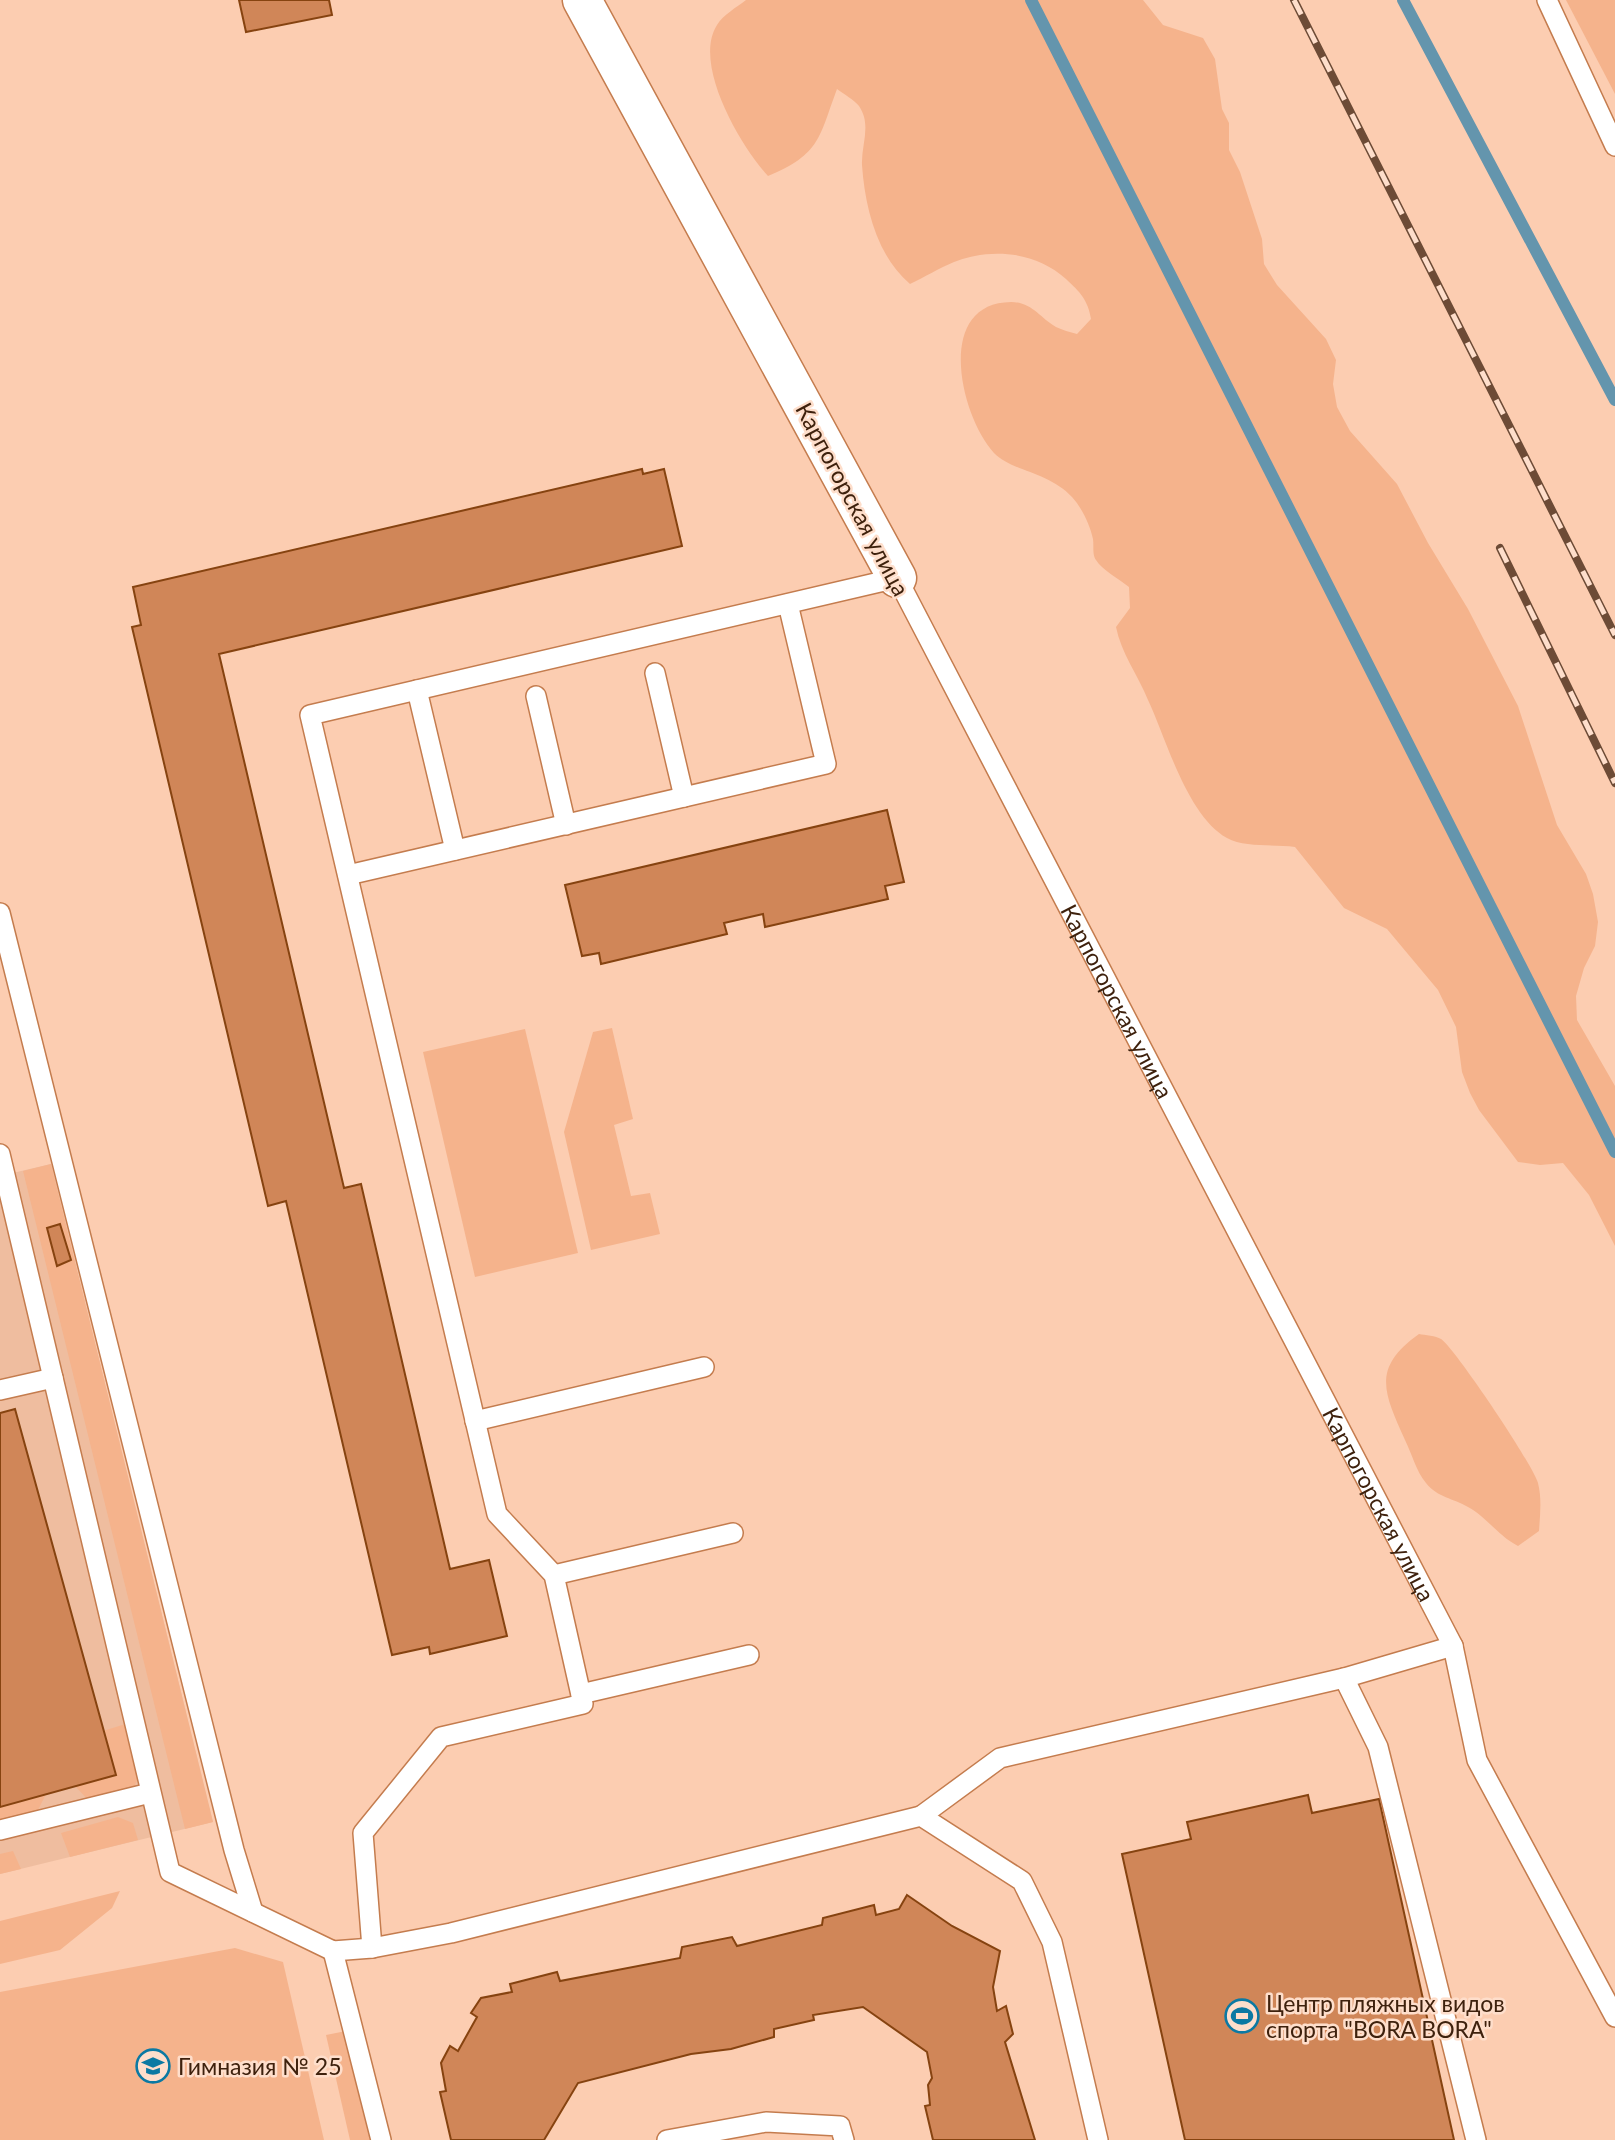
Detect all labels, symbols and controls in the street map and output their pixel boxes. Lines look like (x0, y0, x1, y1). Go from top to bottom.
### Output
street label: Карпогорская улица (790, 398, 916, 600)
street label: Карпогорская улица (1055, 899, 1179, 1103)
street label: Карпогорская улица (1317, 1402, 1441, 1606)
place label: Центр пляжных видов спорта "BORA BORA" (1266, 1989, 1505, 2043)
sports icon: Центр пляжных видов спорта "BORA BORA" (1223, 1997, 1261, 2035)
school or university icon: Гимназия № 25 (134, 2047, 172, 2085)
place label: Гимназия № 25 (178, 2052, 342, 2080)

